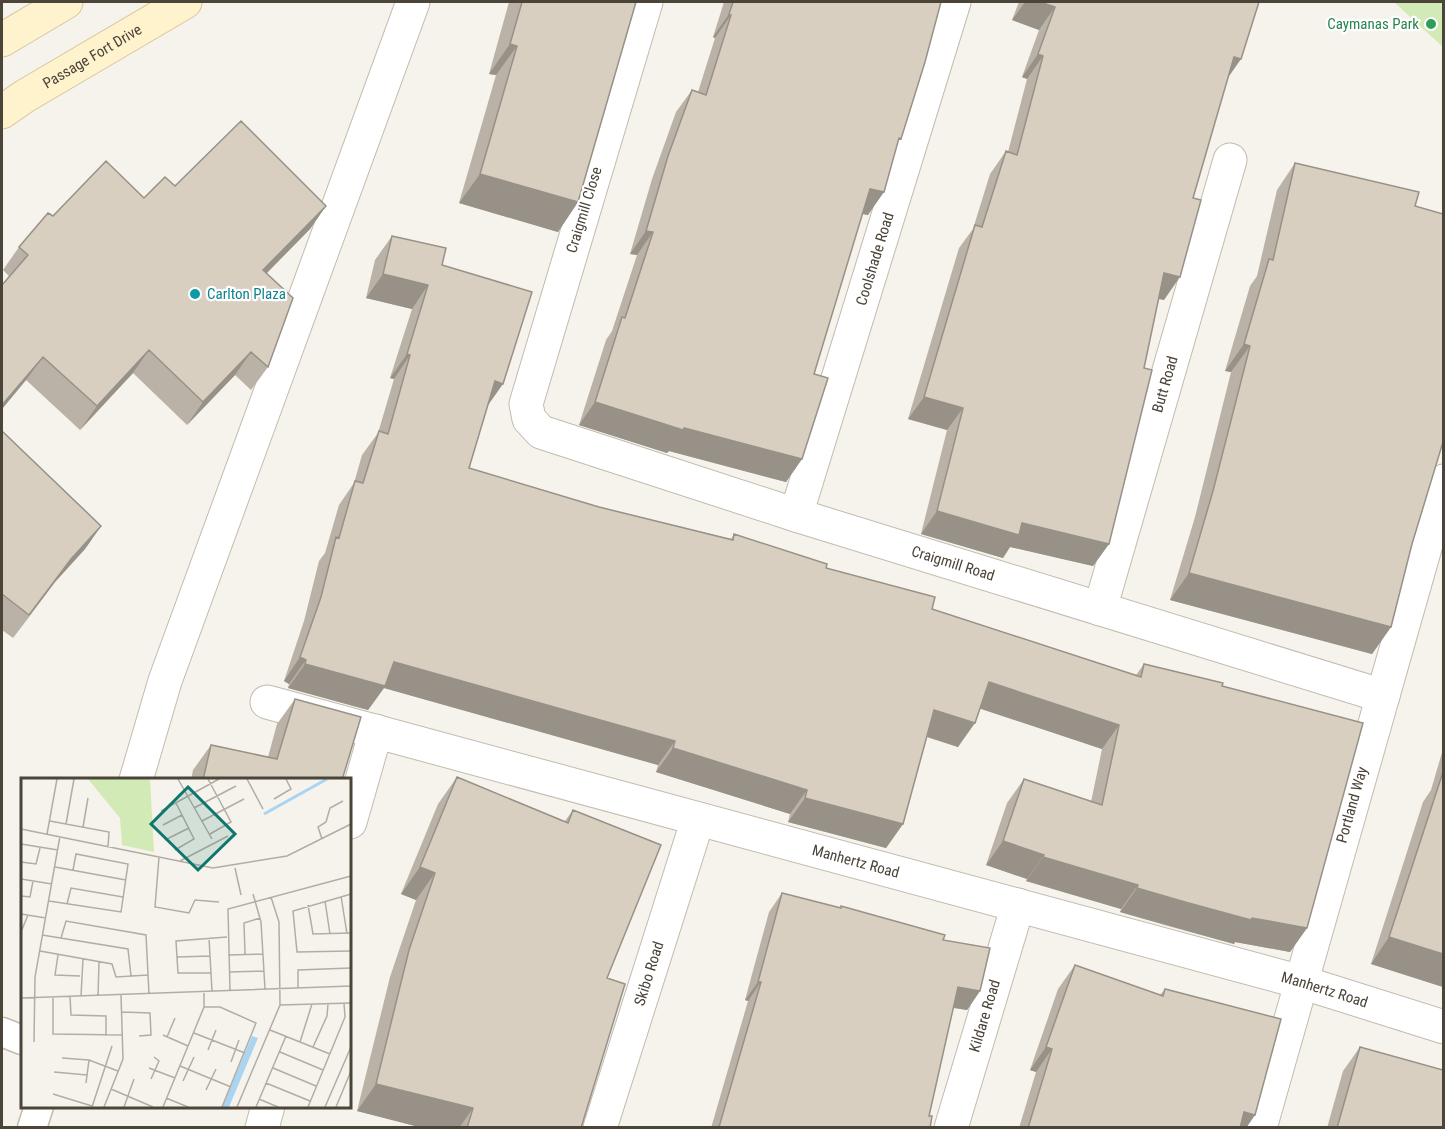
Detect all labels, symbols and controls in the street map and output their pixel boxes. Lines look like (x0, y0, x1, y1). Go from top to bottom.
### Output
place label: Caymanas Park (1327, 15, 1419, 33)
marker: Caymanas Park (1424, 17, 1438, 31)
street label: Passage Fort Drive (40, 20, 145, 93)
street label: Craigmill Close (562, 165, 606, 255)
street label: Coolshade Road (852, 210, 898, 308)
place label: Carlton Plaza (207, 285, 286, 303)
marker: Carlton Plaza (188, 287, 202, 301)
street label: Butt Road (1148, 354, 1182, 415)
street label: Craigmill Road (909, 542, 997, 585)
street label: Portland Way (1333, 765, 1371, 845)
inset map (21, 778, 351, 1108)
street label: Manhertz Road (810, 841, 901, 882)
street label: Skibo Road (630, 939, 668, 1008)
street label: Manhertz Road (1279, 968, 1370, 1011)
street label: Kildare Road (965, 978, 1004, 1054)

